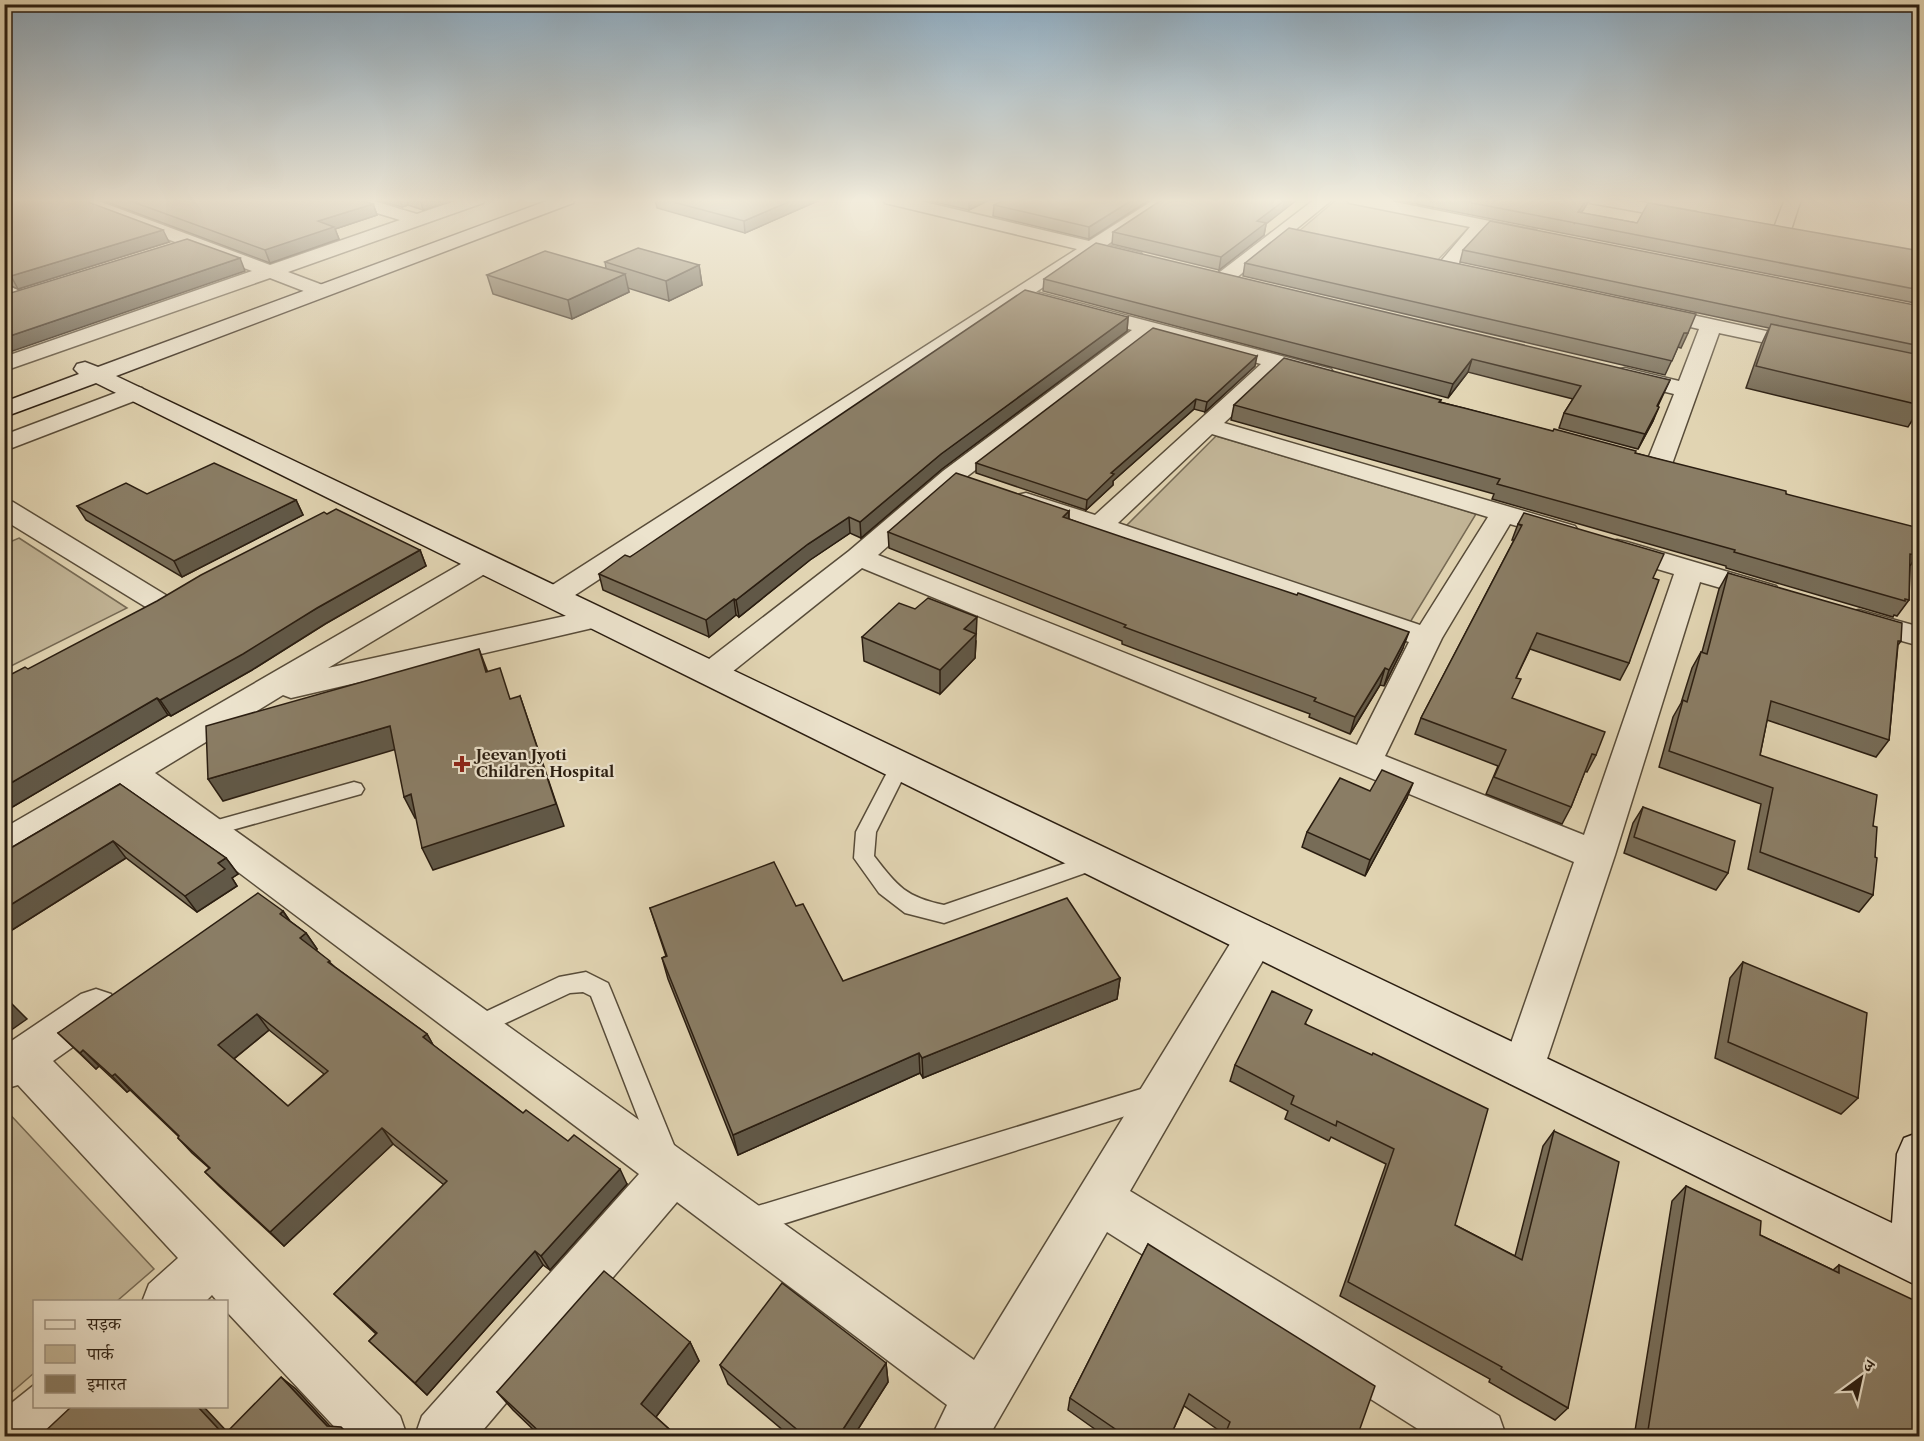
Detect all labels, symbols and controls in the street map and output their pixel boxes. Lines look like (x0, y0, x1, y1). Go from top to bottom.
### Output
place label: Jeevan Jyoti Children Hospital (473, 745, 614, 781)
marker: Jeevan Jyoti Children Hospital (453, 755, 471, 773)
legend (33, 1300, 228, 1408)
text: सड़क (86, 1313, 122, 1335)
text: पार्क (86, 1343, 115, 1365)
north arrow (1831, 1348, 1891, 1408)
text: उ (1859, 1354, 1880, 1377)
text: इमारत (86, 1373, 127, 1395)

